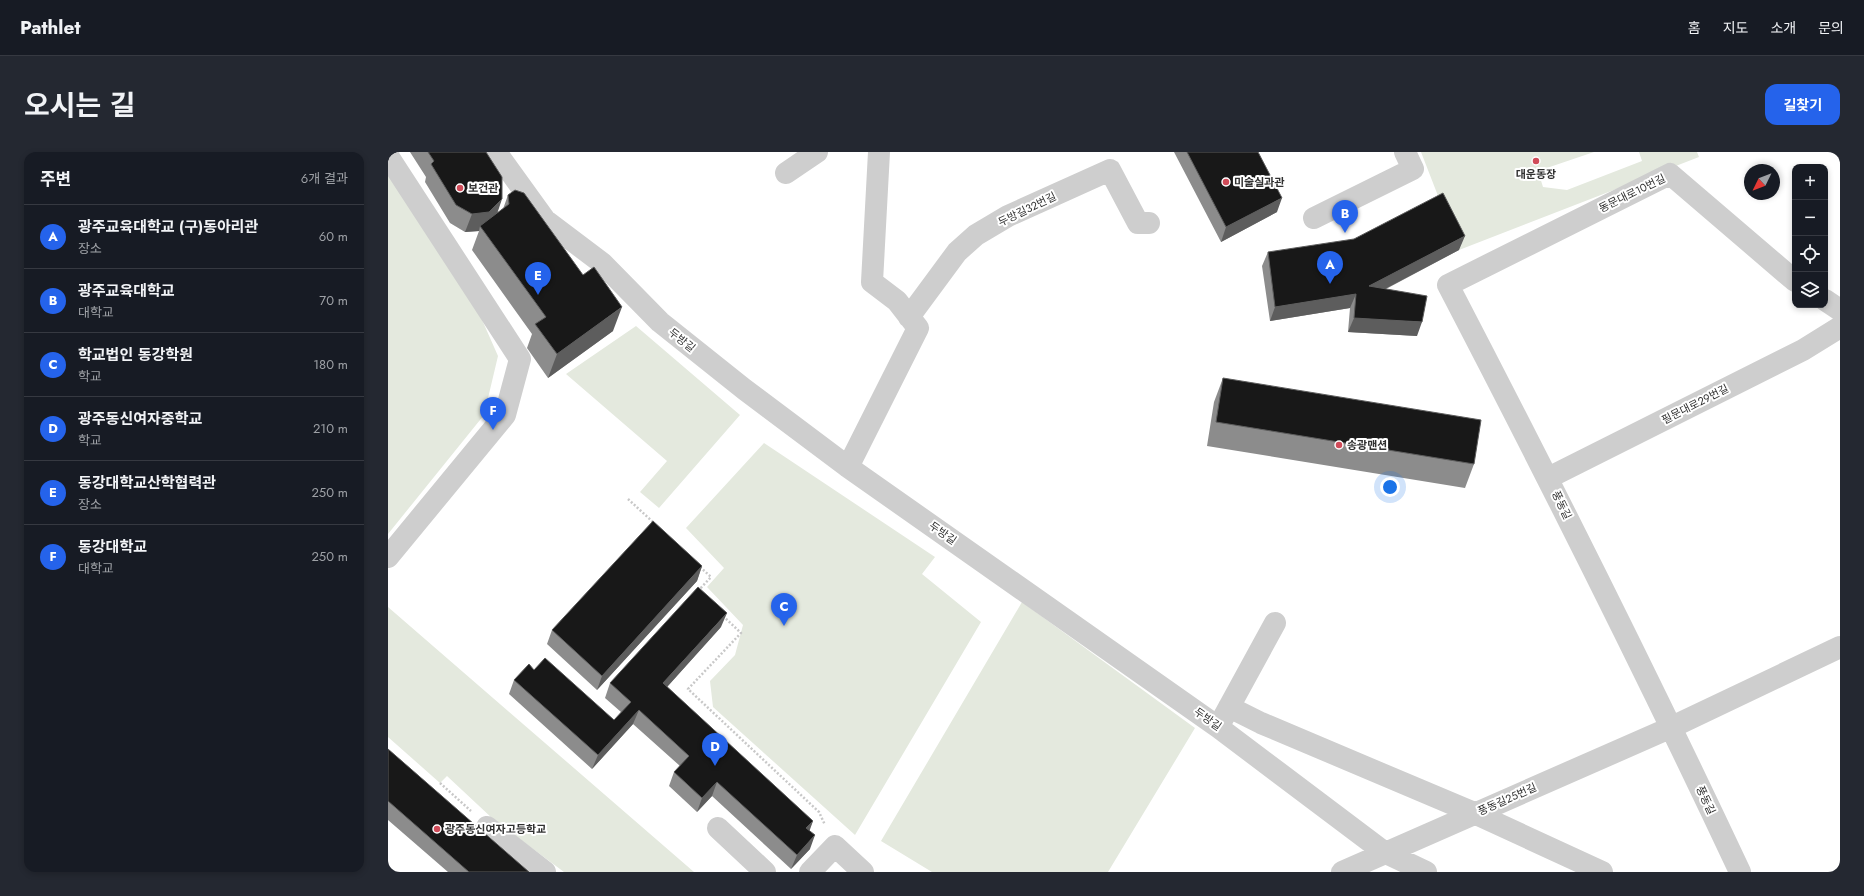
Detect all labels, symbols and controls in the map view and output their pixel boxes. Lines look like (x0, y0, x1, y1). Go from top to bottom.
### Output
text: Pathlet (20, 14, 80, 41)
text: 홈 (1688, 18, 1701, 38)
text: 지도 (1723, 18, 1748, 38)
text: 소개 (1770, 18, 1796, 38)
text: 문의 (1818, 18, 1844, 38)
button: 길찾기 (1765, 84, 1840, 125)
text: 오시는 길 (24, 85, 135, 126)
marker: 대운동장 (1531, 156, 1541, 166)
north arrow (1744, 164, 1780, 200)
map controls (1792, 164, 1828, 308)
button: + (1792, 164, 1828, 200)
place label: 대운동장 (1516, 166, 1556, 182)
text: 주변 (40, 167, 71, 191)
text: 6개 결과 (301, 169, 348, 188)
street label: 동문대로10번길 (1596, 170, 1668, 216)
place label: 미술실과관 (1234, 174, 1285, 190)
marker: 미술실과관 (1221, 177, 1231, 187)
place label: 보건관 (468, 180, 498, 196)
marker: 보건관 (455, 183, 465, 193)
street label: 두방길32번길 (995, 188, 1059, 230)
pin: B (1332, 200, 1358, 233)
button: − (1792, 200, 1828, 236)
text: 광주교육대학교 (구)동아리관 (78, 216, 258, 238)
text: A (48, 227, 58, 246)
text: 60 m (319, 227, 348, 246)
button: locate (1792, 236, 1828, 272)
text: 장소 (78, 239, 102, 258)
pin: A (1317, 251, 1343, 284)
pin: E (525, 262, 551, 295)
button: layers (1792, 272, 1828, 308)
text: 광주교육대학교 (78, 280, 175, 302)
text: B (49, 291, 57, 310)
text: 70 m (319, 291, 348, 310)
text: 대학교 (78, 303, 114, 322)
street label: 두방길 (665, 324, 699, 356)
text: 학교법인 동강학원 (78, 344, 193, 366)
text: C (48, 355, 58, 374)
text: 180 m (313, 355, 348, 374)
text: 학교 (78, 367, 102, 386)
street label: 필문대로29번길 (1659, 380, 1731, 428)
pin: F (480, 397, 506, 430)
text: 광주동신여자중학교 (78, 408, 202, 430)
text: D (48, 419, 58, 438)
text: 210 m (313, 419, 348, 438)
text: 학교 (78, 431, 102, 450)
place label: 송광맨션 (1347, 437, 1387, 453)
marker: 송광맨션 (1334, 440, 1344, 450)
text: 동강대학교산학협력관 (78, 472, 216, 494)
your location (1380, 477, 1400, 497)
text: E (49, 483, 57, 502)
text: 250 m (311, 483, 348, 502)
street label: 풍동길 (1548, 488, 1576, 522)
text: 장소 (78, 495, 102, 514)
street label: 두방길 (926, 518, 960, 548)
text: 동강대학교 (78, 536, 147, 558)
text: F (49, 547, 57, 566)
text: 250 m (311, 547, 348, 566)
text: 대학교 (78, 559, 114, 578)
pin: C (771, 593, 797, 626)
street label: 두방길 (1191, 704, 1225, 734)
pin: D (702, 733, 728, 766)
street label: 풍동길25번길 (1475, 779, 1539, 819)
street label: 풍동길 (1692, 783, 1720, 817)
place label: 광주동신여자고등학교 (445, 821, 546, 837)
marker: 광주동신여자고등학교 (432, 824, 442, 834)

